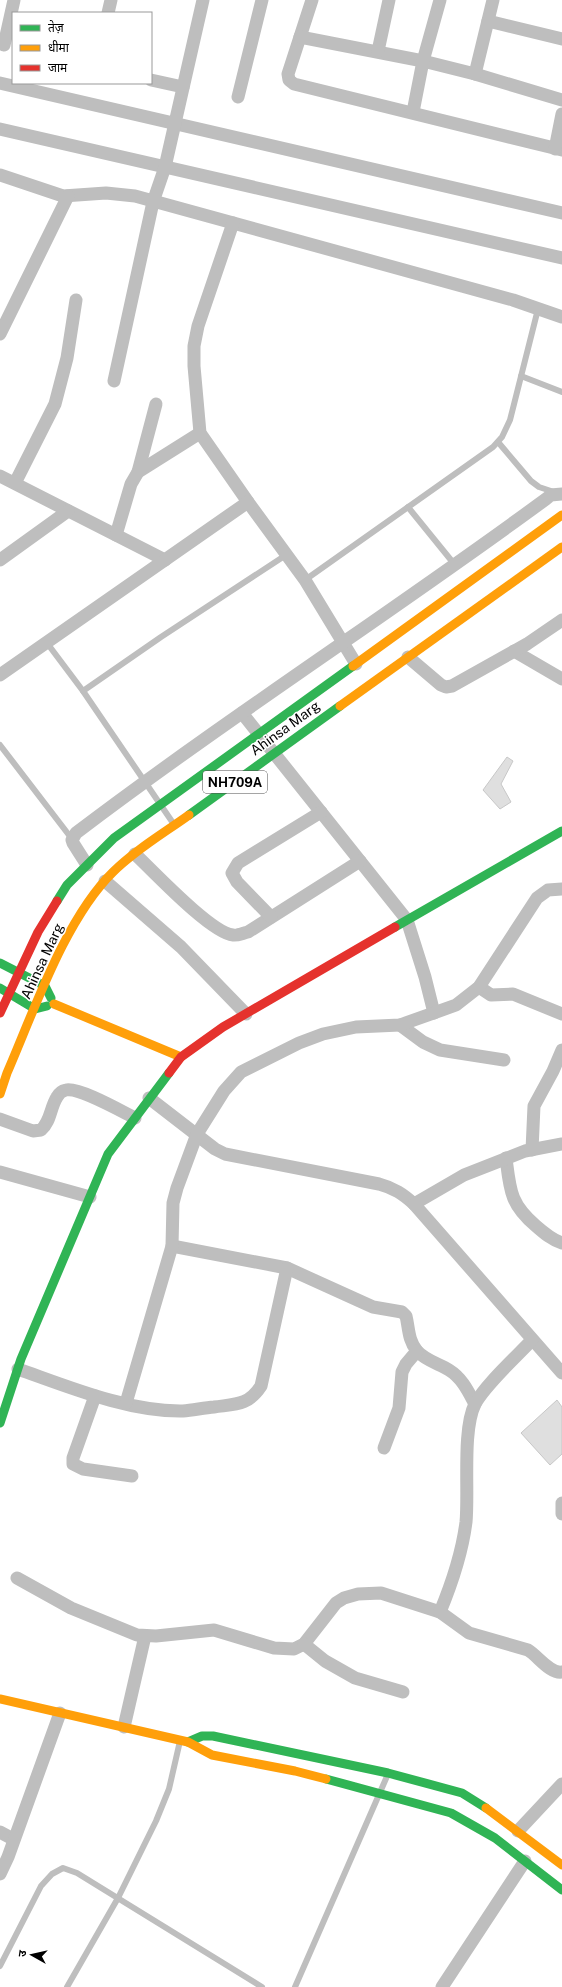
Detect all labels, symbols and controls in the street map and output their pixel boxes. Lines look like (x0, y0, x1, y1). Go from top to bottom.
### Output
legend (12, 12, 152, 84)
text: तेज़ (48, 20, 65, 35)
text: धीमा (48, 40, 70, 55)
text: जाम (48, 61, 68, 75)
street label: Ahinsa Marg (247, 697, 323, 759)
road number: NH709A (203, 771, 267, 793)
street label: Ahinsa Marg (17, 920, 67, 1001)
north arrow (12, 1935, 52, 1975)
text: उ (16, 1949, 29, 1958)

